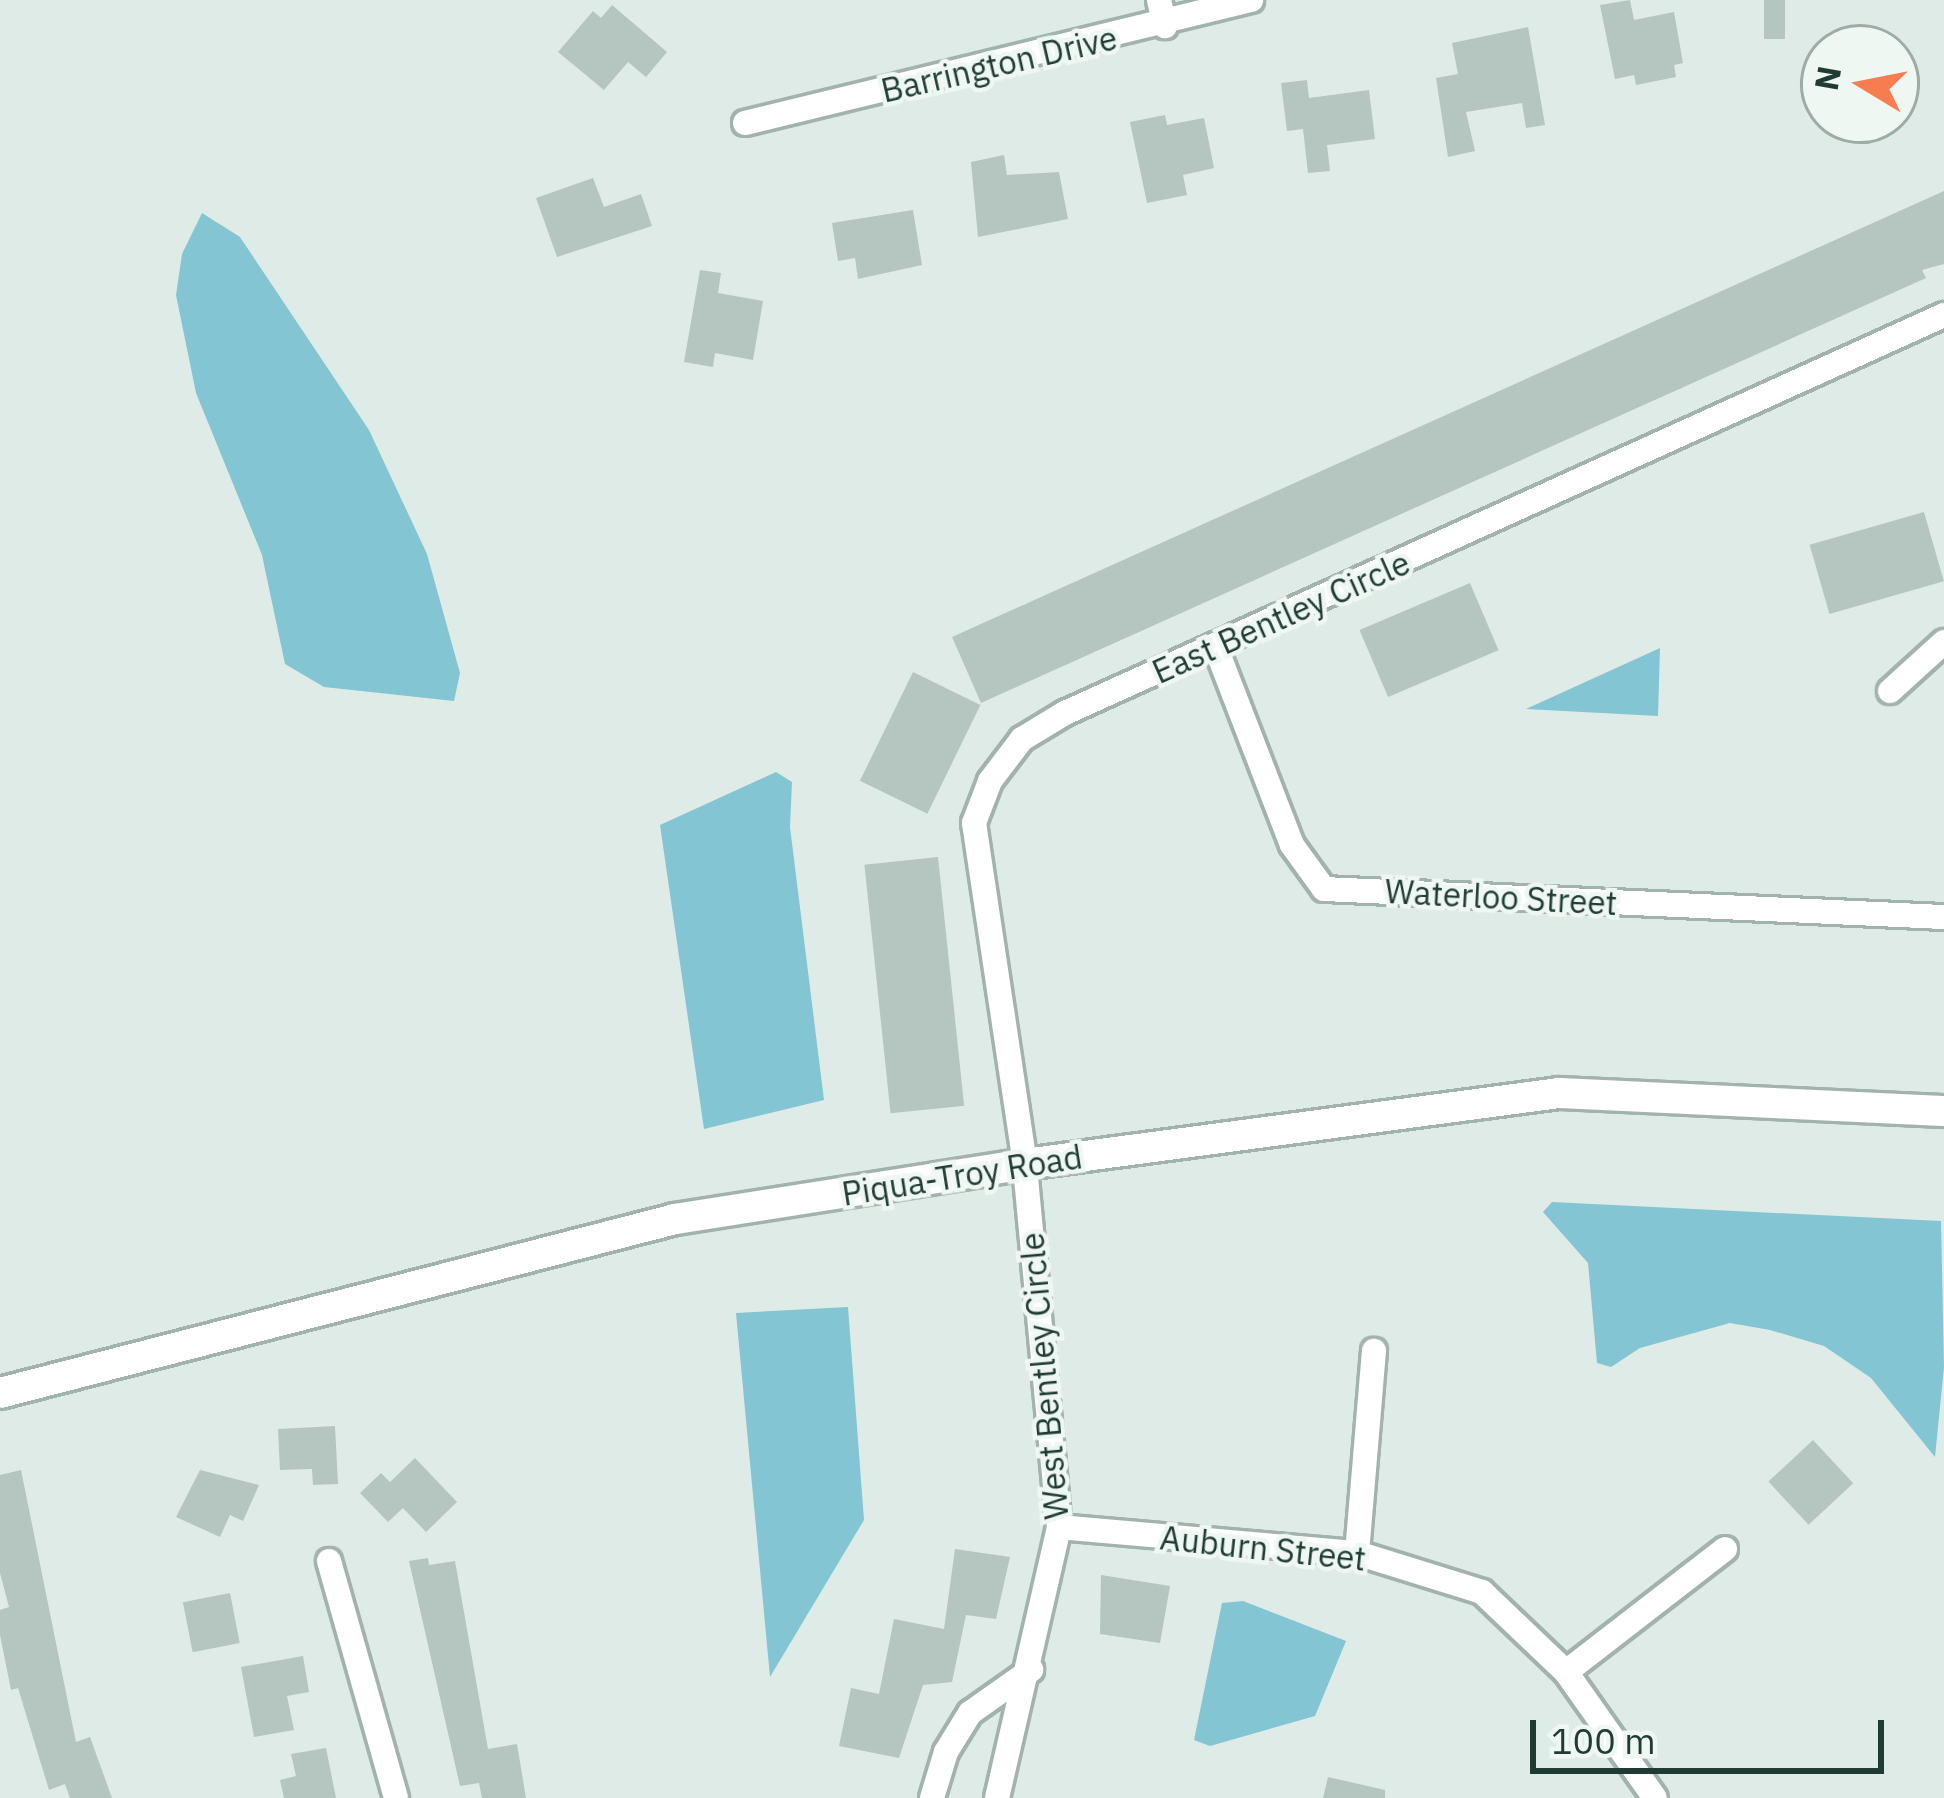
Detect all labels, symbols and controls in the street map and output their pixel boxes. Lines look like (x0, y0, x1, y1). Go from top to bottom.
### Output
street label: Barrington Drive (877, 18, 1121, 110)
north arrow (1800, 24, 1920, 144)
text: N (1804, 63, 1850, 94)
street label: East Bentley Circle (1146, 542, 1416, 692)
street label: Waterloo Street (1384, 871, 1618, 923)
street label: Piqua-Troy Road (839, 1136, 1085, 1214)
street label: West Bentley Circle (1012, 1231, 1076, 1521)
street label: Auburn Street (1158, 1517, 1368, 1579)
scale bar (1536, 1696, 1890, 1770)
text: 100 m (1551, 1717, 1656, 1764)

